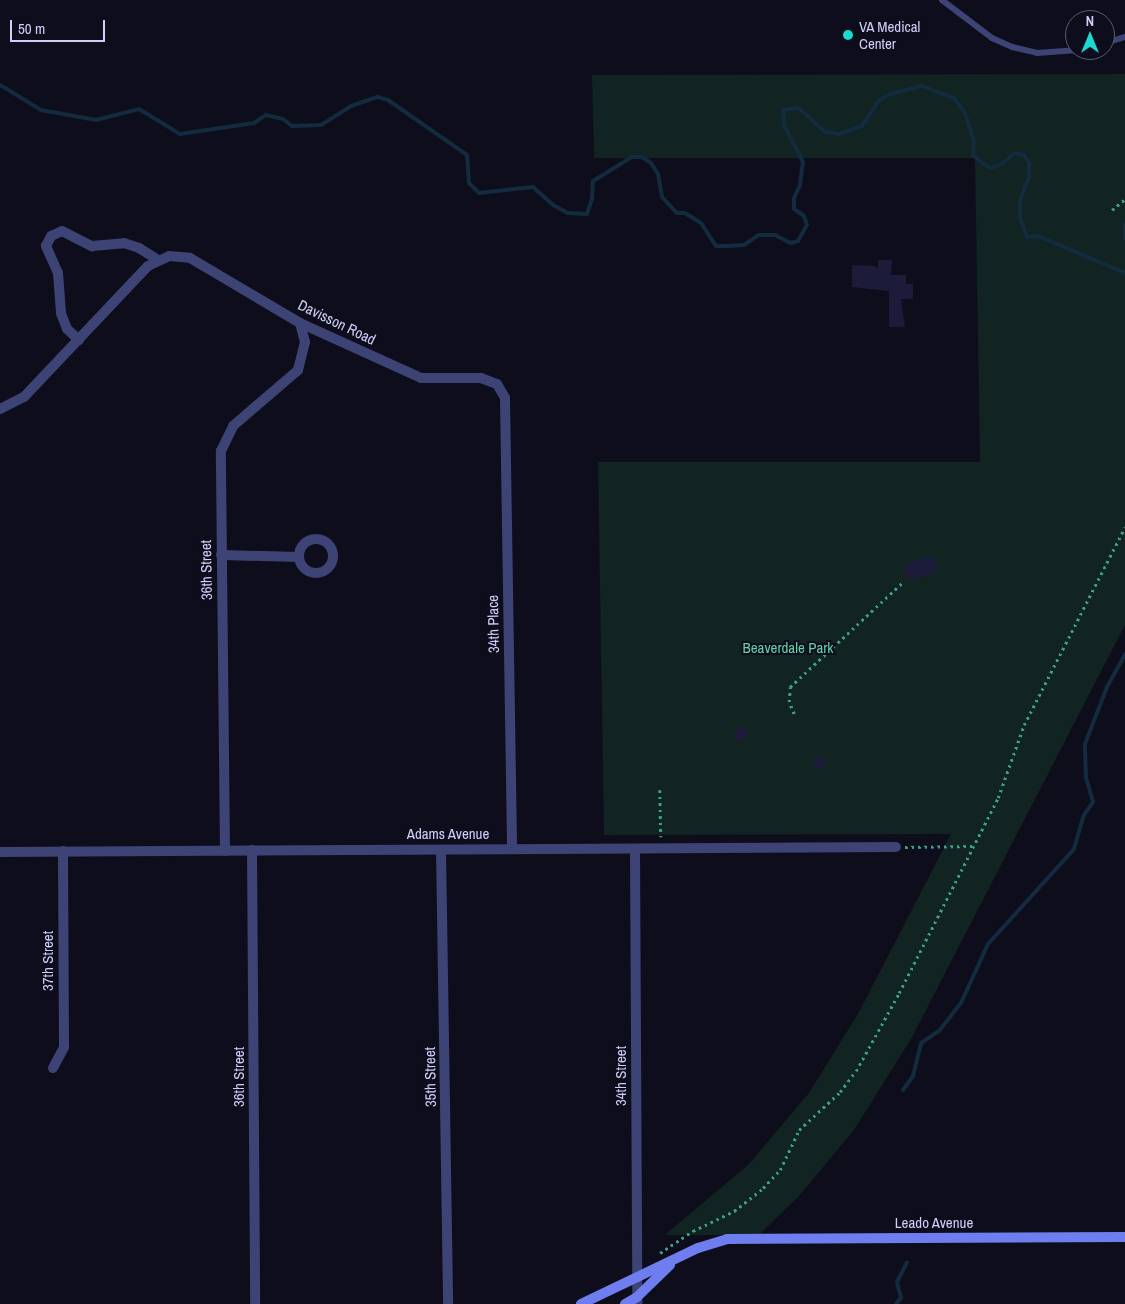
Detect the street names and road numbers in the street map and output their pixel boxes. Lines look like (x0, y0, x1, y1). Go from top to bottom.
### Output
street label: Davisson Road (295, 295, 379, 349)
street label: 36th Street (196, 540, 216, 600)
street label: 34th Place (483, 595, 503, 653)
street label: Adams Avenue (406, 825, 490, 843)
street label: 37th Street (39, 931, 57, 991)
street label: 34th Street (612, 1046, 630, 1106)
street label: 36th Street (230, 1047, 248, 1107)
street label: 35th Street (420, 1047, 440, 1107)
street label: Leado Avenue (894, 1214, 974, 1232)

